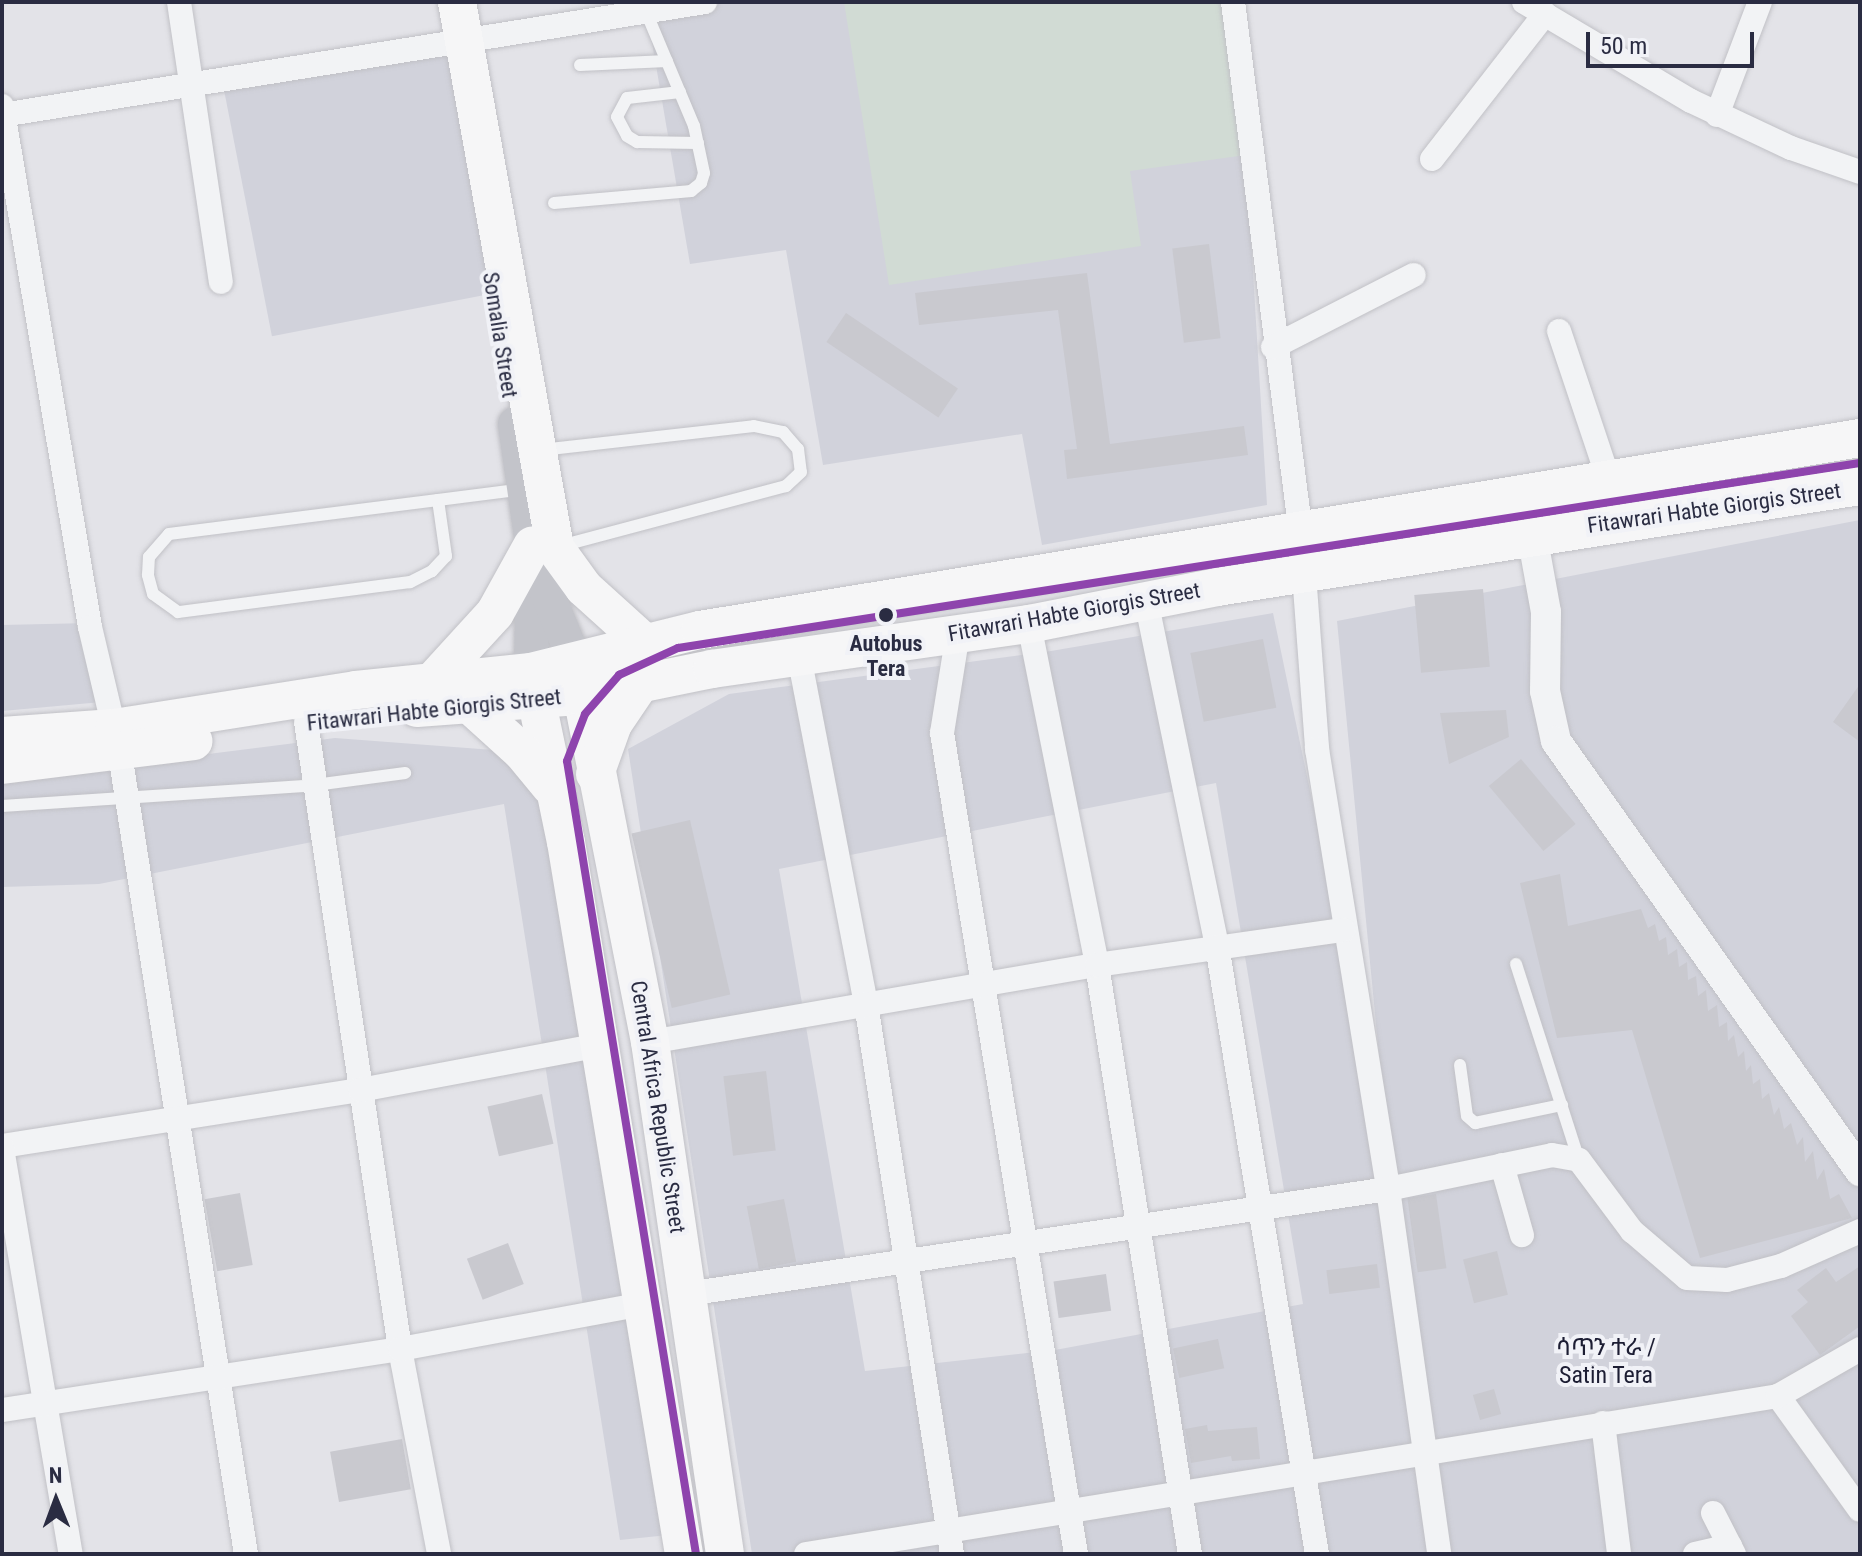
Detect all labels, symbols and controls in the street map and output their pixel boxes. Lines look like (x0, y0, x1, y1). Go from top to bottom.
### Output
scale bar (1590, 16, 1758, 66)
text: 50 m (1600, 32, 1647, 60)
street label: Somalia Street (477, 270, 523, 400)
street label: Fitawrari Habte Giorgis Street (1586, 477, 1842, 539)
street label: Fitawrari Habte Giorgis Street (946, 577, 1202, 647)
marker: Autobus Tera (875, 604, 897, 626)
place label: Autobus Tera (850, 630, 922, 682)
street label: Fitawrari Habte Giorgis Street (306, 684, 562, 736)
street label: Central Africa Republic Street (625, 979, 691, 1235)
district label: ሳጥን ተራ / Satin Tera (1549, 1334, 1663, 1390)
north arrow (16, 1460, 96, 1540)
text: N (49, 1463, 63, 1488)

